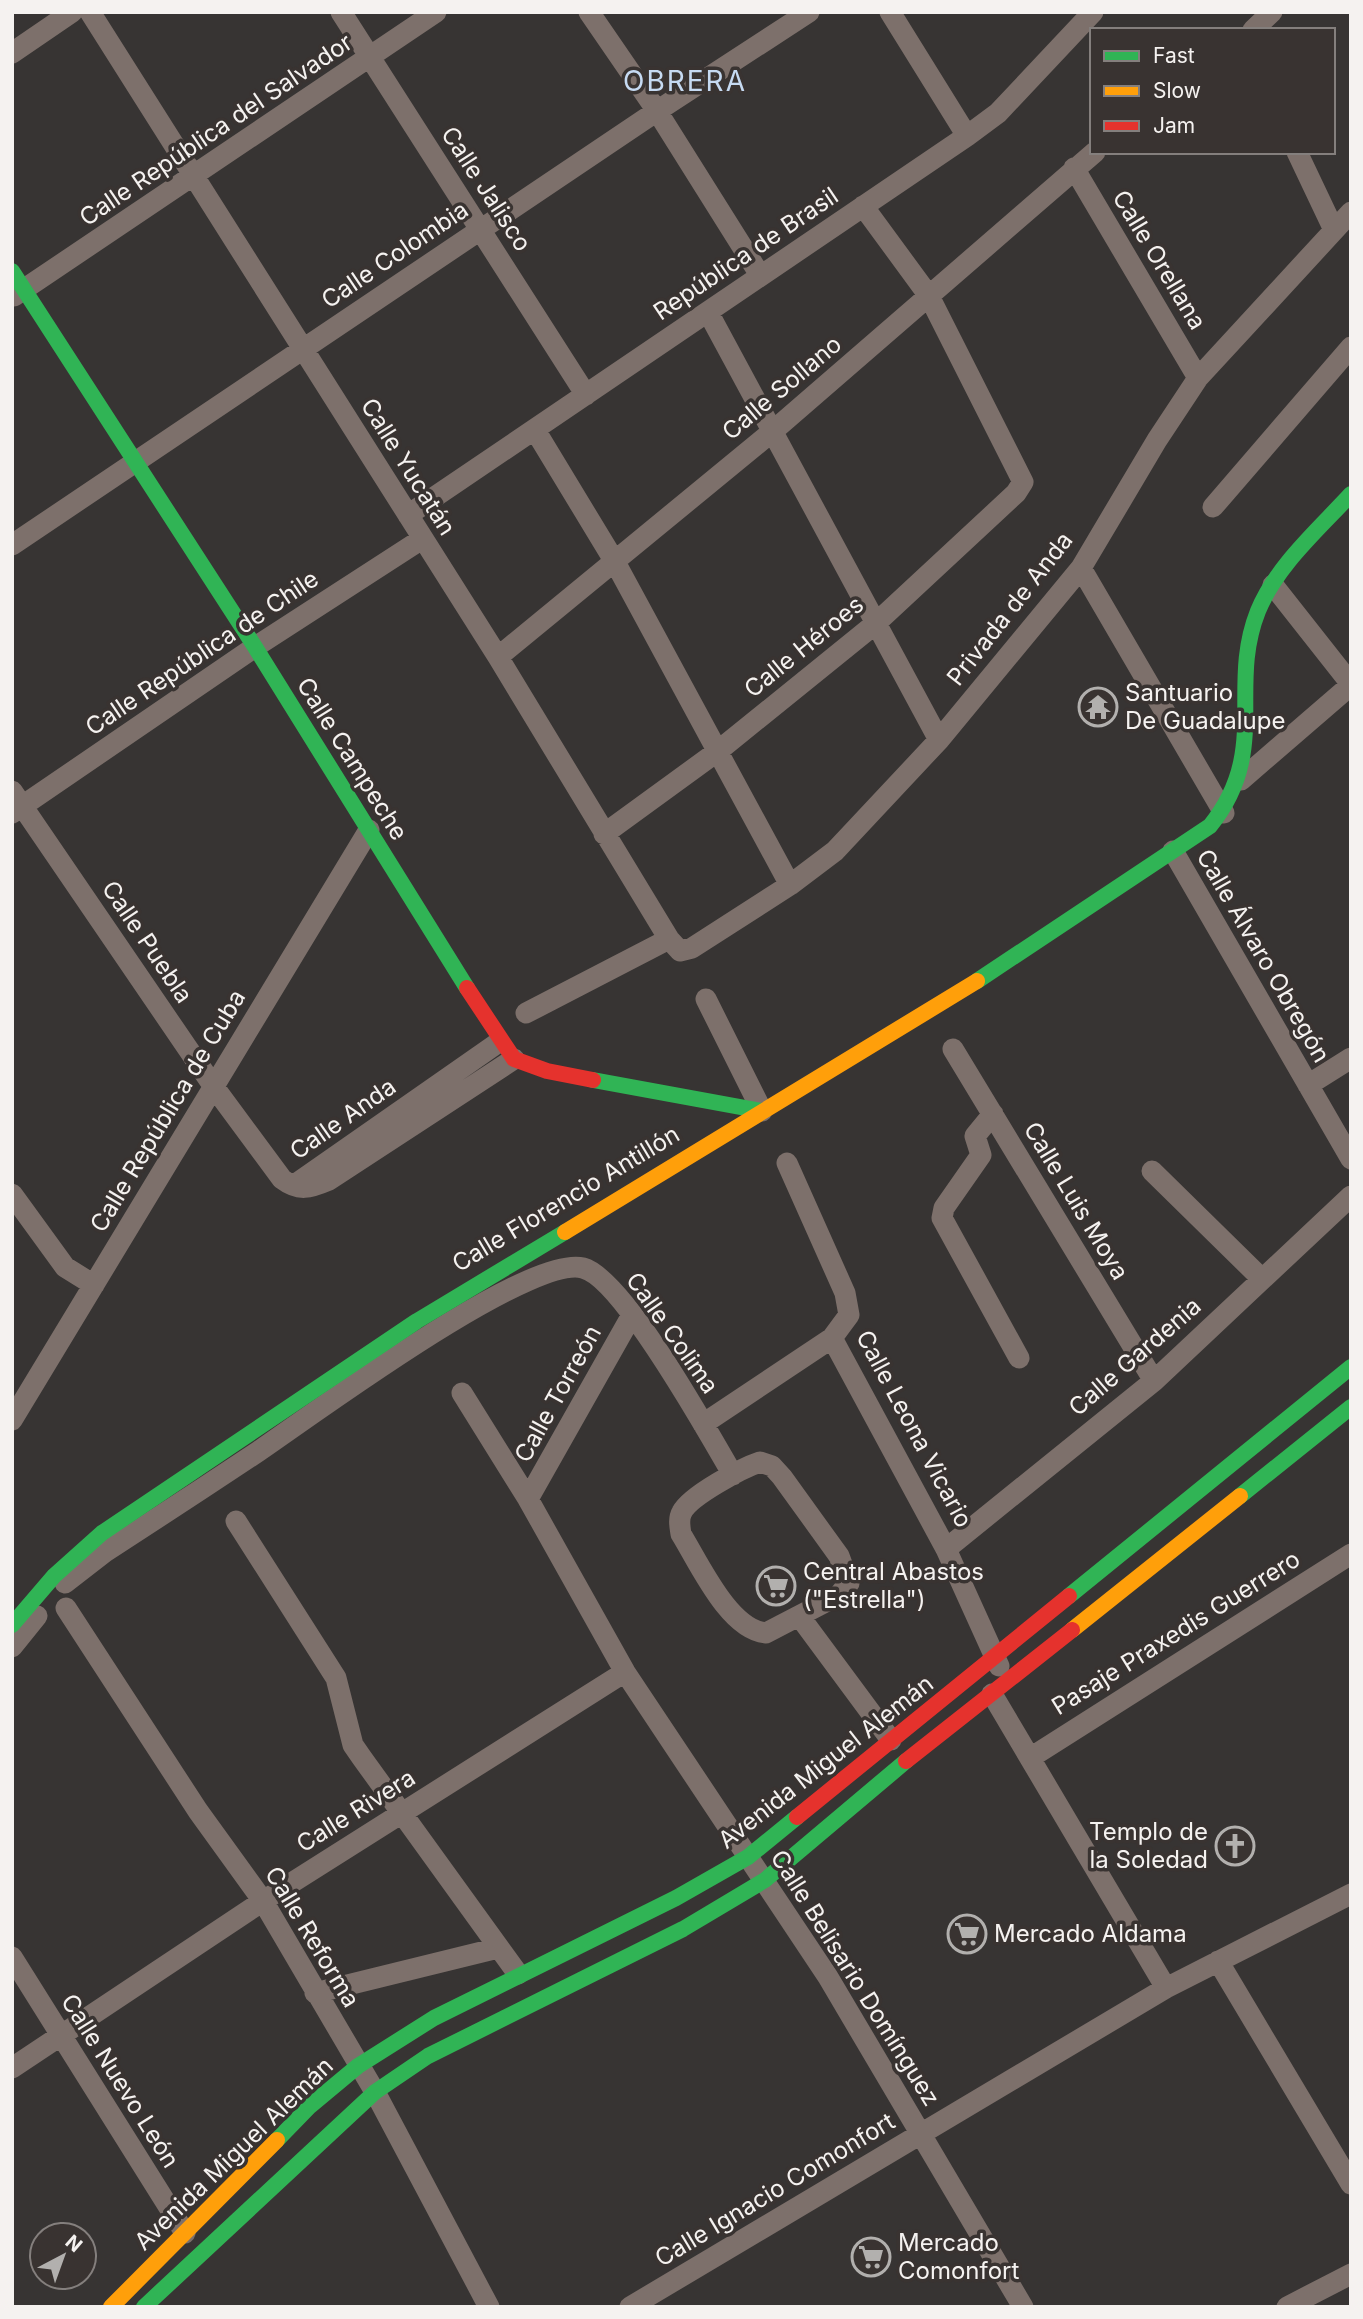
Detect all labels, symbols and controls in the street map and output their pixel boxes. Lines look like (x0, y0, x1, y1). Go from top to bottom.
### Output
street label: Calle República del Salvador (74, 27, 358, 232)
legend (1090, 28, 1335, 154)
text: Fast (1153, 43, 1195, 68)
district label: OBRERA (623, 64, 747, 98)
text: Slow (1153, 78, 1201, 103)
text: Jam (1153, 113, 1195, 138)
street label: Calle Jalisco (435, 121, 538, 257)
street label: República de Brasil (648, 181, 844, 326)
street label: Calle Orellana (1107, 185, 1212, 335)
street label: Calle Colombia (316, 195, 474, 314)
street label: Calle Sollano (716, 329, 847, 446)
street label: Calle Yucatán (355, 393, 462, 541)
street label: Privada de Anda (941, 526, 1078, 691)
street label: Calle República de Chile (80, 564, 324, 741)
street label: Calle Héroes (738, 590, 869, 703)
street label: Calle Campeche (291, 672, 414, 845)
place label: Santuario De Guadalupe (1125, 678, 1286, 735)
temple icon: Santuario De Guadalupe (1077, 686, 1119, 728)
street label: Calle Álvaro Obregón (1191, 843, 1337, 1068)
street label: Calle Puebla (96, 875, 199, 1008)
street label: Calle República de Cuba (84, 984, 251, 1237)
street label: Calle Anda (284, 1072, 401, 1166)
street label: Calle Luis Moya (1018, 1117, 1135, 1285)
street label: Calle Florencio Antillón (447, 1119, 685, 1278)
street label: Calle Colima (620, 1266, 725, 1399)
street label: Calle Gardenia (1063, 1291, 1207, 1422)
street label: Calle Torreón (508, 1320, 607, 1467)
street label: Calle Leona Vicario (850, 1325, 979, 1532)
street label: Pasaje Praxedis Guerrero (1046, 1544, 1305, 1721)
place label: Central Abastos ("Estrella") (803, 1557, 984, 1614)
supermarket icon: Central Abastos ("Estrella") (755, 1565, 797, 1607)
street label: Avenida Miguel Alemán (712, 1669, 939, 1855)
street label: Calle Rivera (291, 1763, 420, 1858)
place label: Templo de la Soledad (1089, 1817, 1208, 1874)
church icon: Templo de la Soledad (1214, 1825, 1256, 1867)
street label: Calle Belisario Domínguez (765, 1845, 946, 2111)
street label: Calle Reforma (259, 1861, 366, 2012)
supermarket icon: Mercado Aldama (946, 1913, 988, 1955)
place label: Mercado Aldama (994, 1919, 1187, 1948)
street label: Calle Nuevo León (55, 1988, 186, 2173)
street label: Avenida Miguel Alemán (128, 2051, 339, 2256)
street label: Calle Ignacio Comonfort (650, 2106, 900, 2273)
north arrow (28, 2221, 98, 2291)
place label: Mercado Comonfort (898, 2228, 1019, 2285)
text: N (61, 2230, 87, 2257)
supermarket icon: Mercado Comonfort (850, 2236, 892, 2278)

